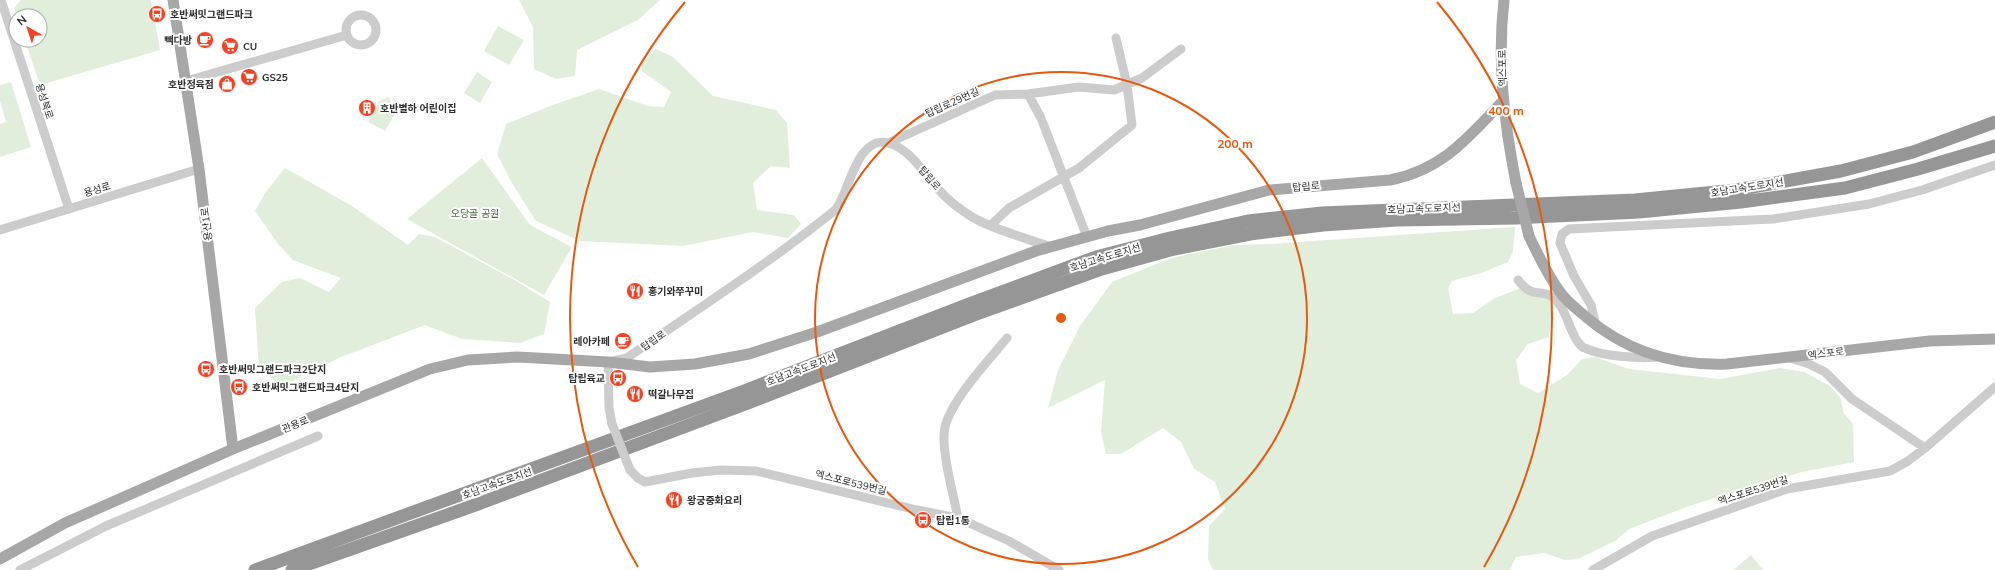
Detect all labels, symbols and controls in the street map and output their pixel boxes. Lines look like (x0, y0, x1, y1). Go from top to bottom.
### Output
bus stop icon: 호반써밋그랜드파크 (147, 4, 167, 24)
north arrow (8, 8, 48, 48)
place label: 호반써밋그랜드파크 (170, 8, 253, 21)
text: N (14, 12, 29, 28)
cafe icon: 빽다방 (195, 30, 215, 50)
place label: 빽다방 (164, 34, 192, 47)
supermarket icon: CU (220, 36, 240, 56)
place label: CU (243, 40, 257, 53)
street label: 엑스포로 (1496, 49, 1509, 87)
supermarket icon: GS25 (239, 67, 259, 87)
place label: GS25 (262, 71, 288, 84)
shop icon: 호반정육점 (217, 74, 237, 94)
place label: 호반정육점 (168, 78, 214, 91)
street label: 용성북로 (33, 82, 56, 121)
street label: 탑립로29번길 (923, 85, 981, 120)
building icon: 호반별하 어린이집 (357, 98, 377, 118)
place label: 호반별하 어린이집 (380, 102, 456, 115)
text: 400 m (1488, 103, 1524, 118)
text: 200 m (1217, 136, 1253, 151)
street label: 탑립로 (916, 164, 944, 193)
street label: 호남고속도로지선 (1710, 175, 1784, 200)
street label: 용성로 (82, 179, 112, 200)
street label: 탑립로 (1292, 179, 1320, 194)
street label: 호남고속도로지선 (1387, 201, 1461, 216)
street label: 용산1로 (198, 206, 215, 241)
park label: 오당골 공원 (451, 207, 499, 220)
street label: 호남고속도로지선 (1068, 241, 1142, 274)
restaurant icon: 홍기와쭈꾸미 (625, 281, 645, 301)
place label: 홍기와쭈꾸미 (648, 285, 703, 298)
centre of rings (1054, 311, 1068, 325)
street label: 탑립로 (638, 327, 668, 354)
cafe icon: 레아카페 (613, 331, 633, 351)
place label: 레아카페 (573, 335, 610, 348)
street label: 엑스포로 (1807, 345, 1845, 362)
street label: 호남고속도로지선 (764, 350, 838, 389)
bus stop icon: 호반써밋그랜드파크2단지 (196, 359, 216, 379)
place label: 호반써밋그랜드파크2단지 (219, 363, 326, 376)
bus stop icon: 탑립육교 (608, 368, 628, 388)
place label: 탑립육교 (568, 372, 605, 385)
bus stop icon: 호반써밋그랜드파크4단지 (229, 377, 249, 397)
place label: 호반써밋그랜드파크4단지 (252, 381, 359, 394)
restaurant icon: 떡갈나무집 (625, 384, 645, 404)
place label: 떡갈나무집 (648, 388, 694, 401)
street label: 관용로 (280, 413, 310, 436)
street label: 호남고속도로지선 (460, 465, 534, 502)
street label: 엑스포로539번길 (814, 467, 888, 498)
street label: 엑스포로539번길 (1716, 473, 1790, 508)
restaurant icon: 왕궁중화요리 (664, 490, 684, 510)
place label: 왕궁중화요리 (687, 494, 742, 507)
bus stop icon: 탑립1통 (913, 510, 933, 530)
place label: 탑립1통 (936, 514, 970, 527)

